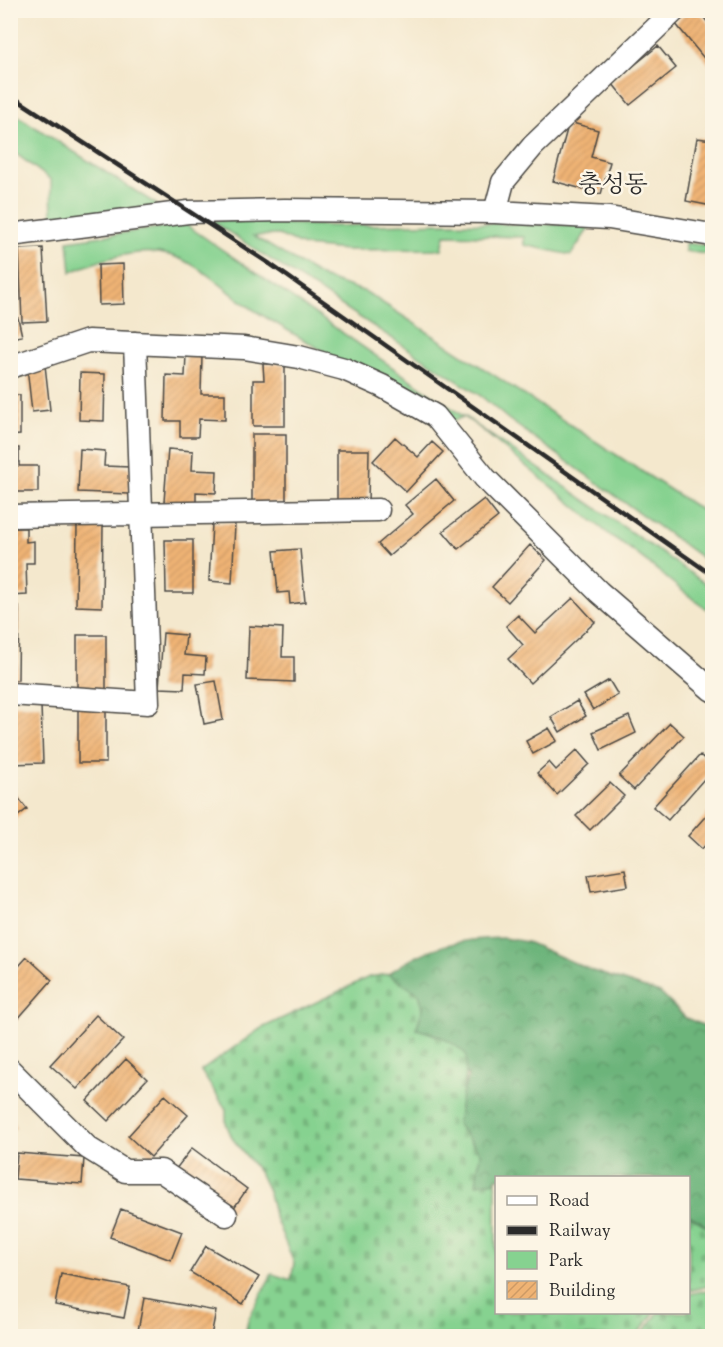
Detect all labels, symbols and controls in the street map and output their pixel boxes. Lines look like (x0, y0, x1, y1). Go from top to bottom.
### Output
district label: 충성동 (578, 169, 648, 203)
legend (495, 1176, 690, 1314)
text: Road (549, 1189, 589, 1215)
text: Railway (549, 1219, 611, 1245)
text: Park (549, 1249, 584, 1275)
text: Building (549, 1279, 615, 1305)

